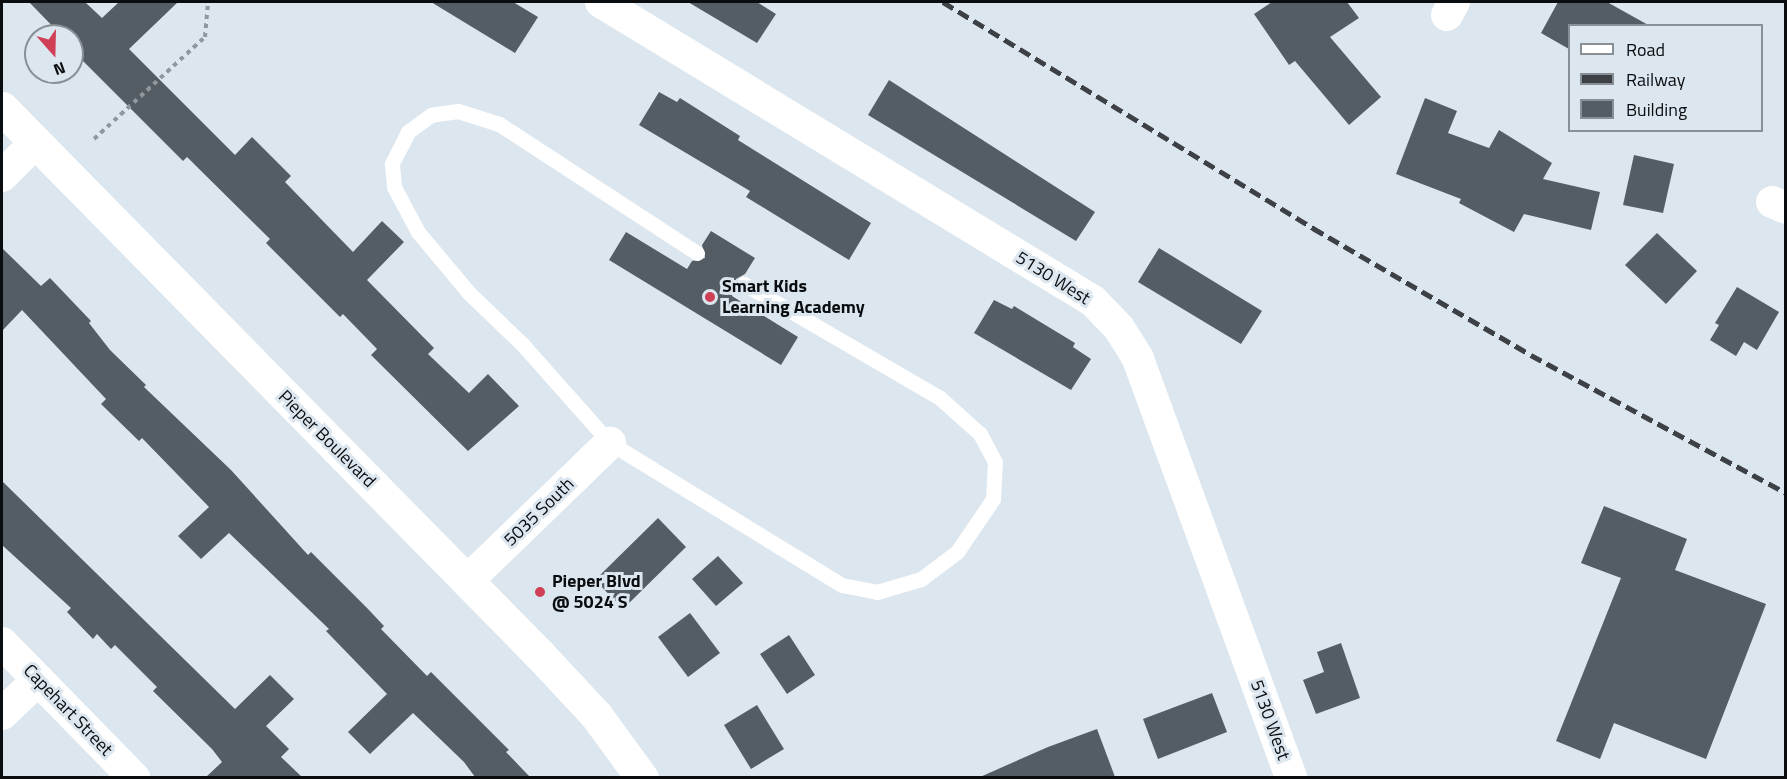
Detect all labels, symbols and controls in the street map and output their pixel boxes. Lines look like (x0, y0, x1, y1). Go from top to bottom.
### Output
north arrow (24, 24, 84, 84)
legend (1568, 24, 1763, 132)
text: Road (1626, 36, 1665, 63)
text: N (50, 56, 69, 82)
text: Railway (1626, 66, 1685, 93)
text: Building (1626, 96, 1687, 123)
street label: 5130 West (1012, 247, 1094, 309)
place label: Smart Kids Learning Academy (722, 276, 865, 318)
marker: Smart Kids Learning Academy (703, 290, 717, 304)
street label: Pieper Boulevard (274, 386, 380, 492)
street label: 5035 South (499, 473, 579, 551)
place label: Pieper Blvd @ 5024 S (552, 571, 641, 614)
marker: Pieper Blvd @ 5024 S (533, 585, 547, 599)
street label: Capehart Street (19, 660, 117, 760)
street label: 5130 West (1246, 677, 1294, 763)

